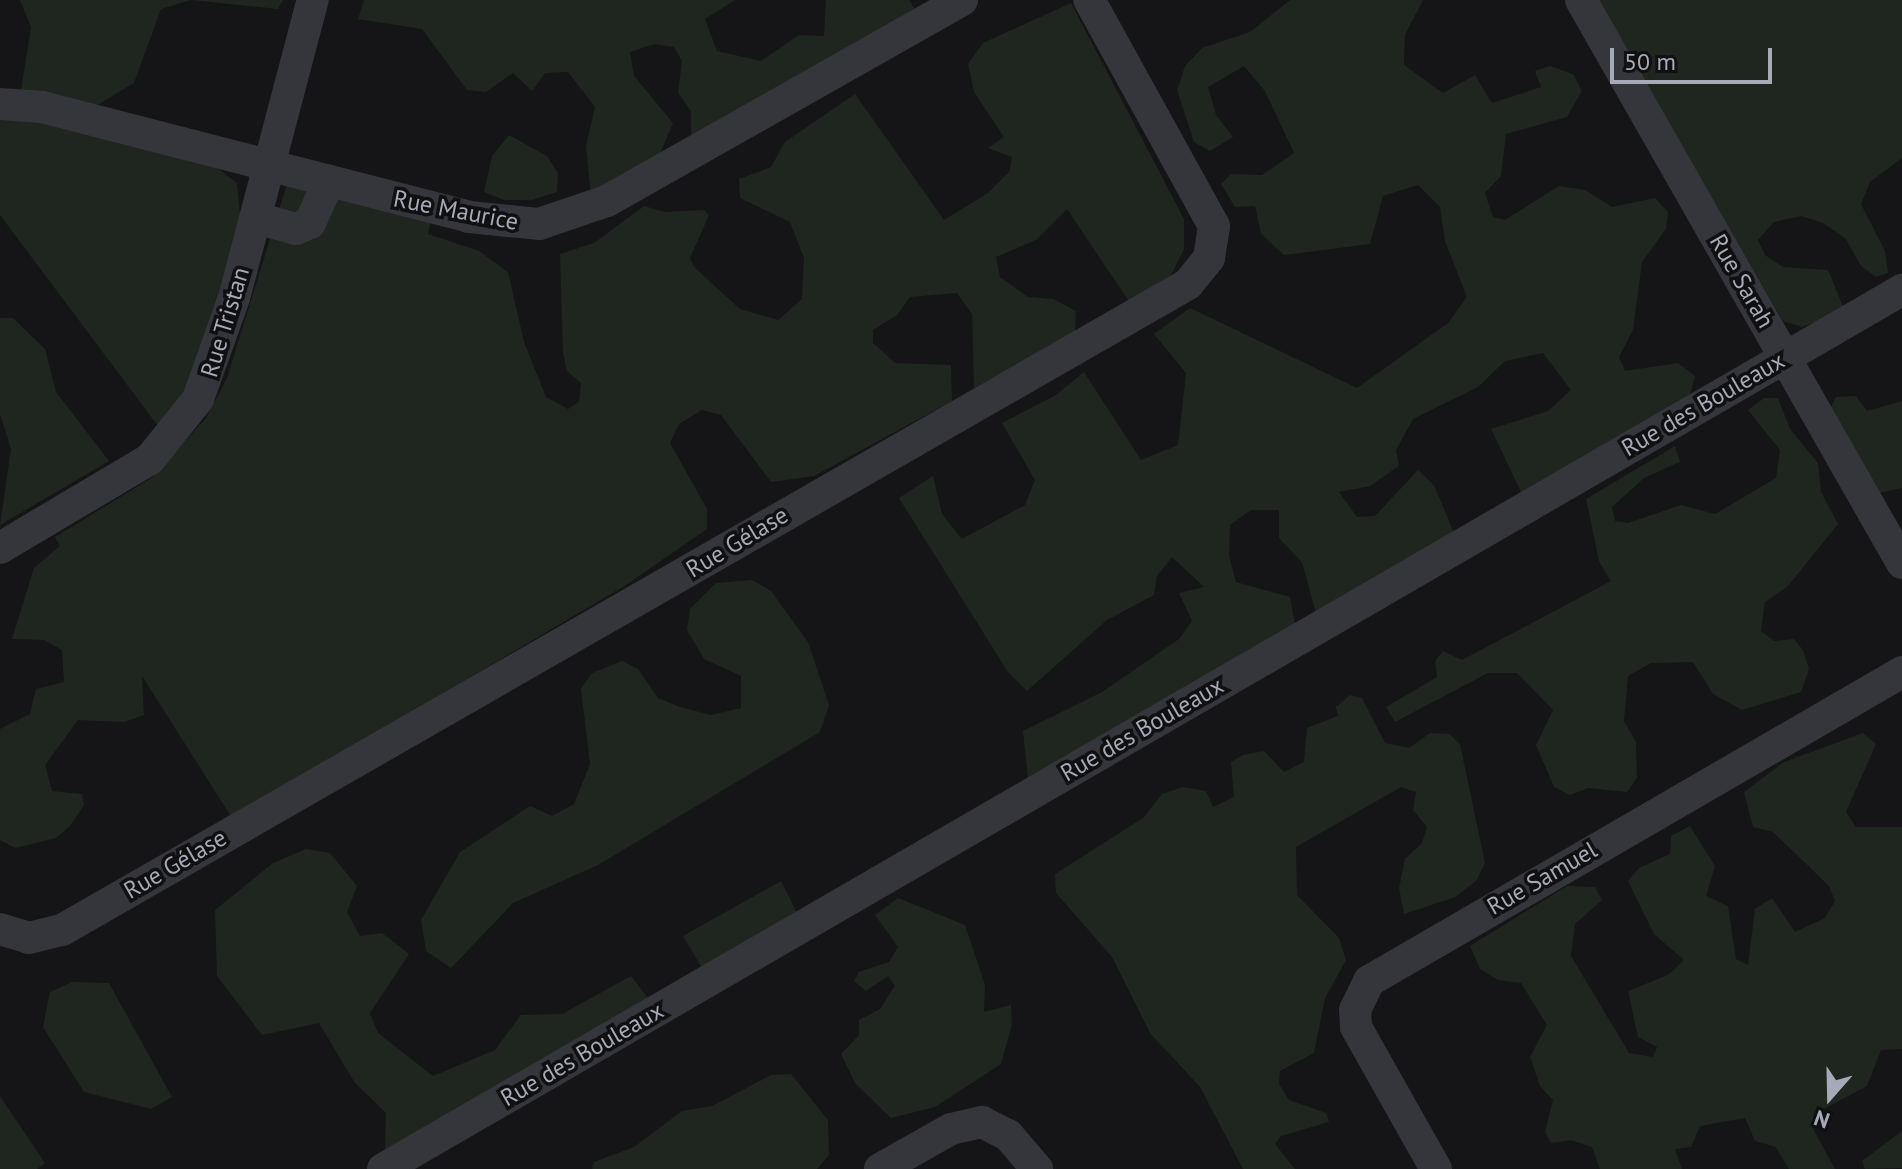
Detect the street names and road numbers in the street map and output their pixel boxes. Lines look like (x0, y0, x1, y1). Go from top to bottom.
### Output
street label: Rue Maurice (391, 184, 521, 236)
street label: Rue Sarah (1704, 229, 1780, 333)
street label: Rue Tristan (195, 263, 255, 381)
street label: Rue des Bouleaux (1616, 346, 1790, 462)
street label: Rue Gélase (681, 500, 793, 584)
street label: Rue des Bouleaux (1055, 671, 1229, 787)
street label: Rue Gélase (119, 823, 231, 905)
street label: Rue Samuel (1482, 835, 1602, 921)
street label: Rue des Bouleaux (495, 996, 669, 1112)

